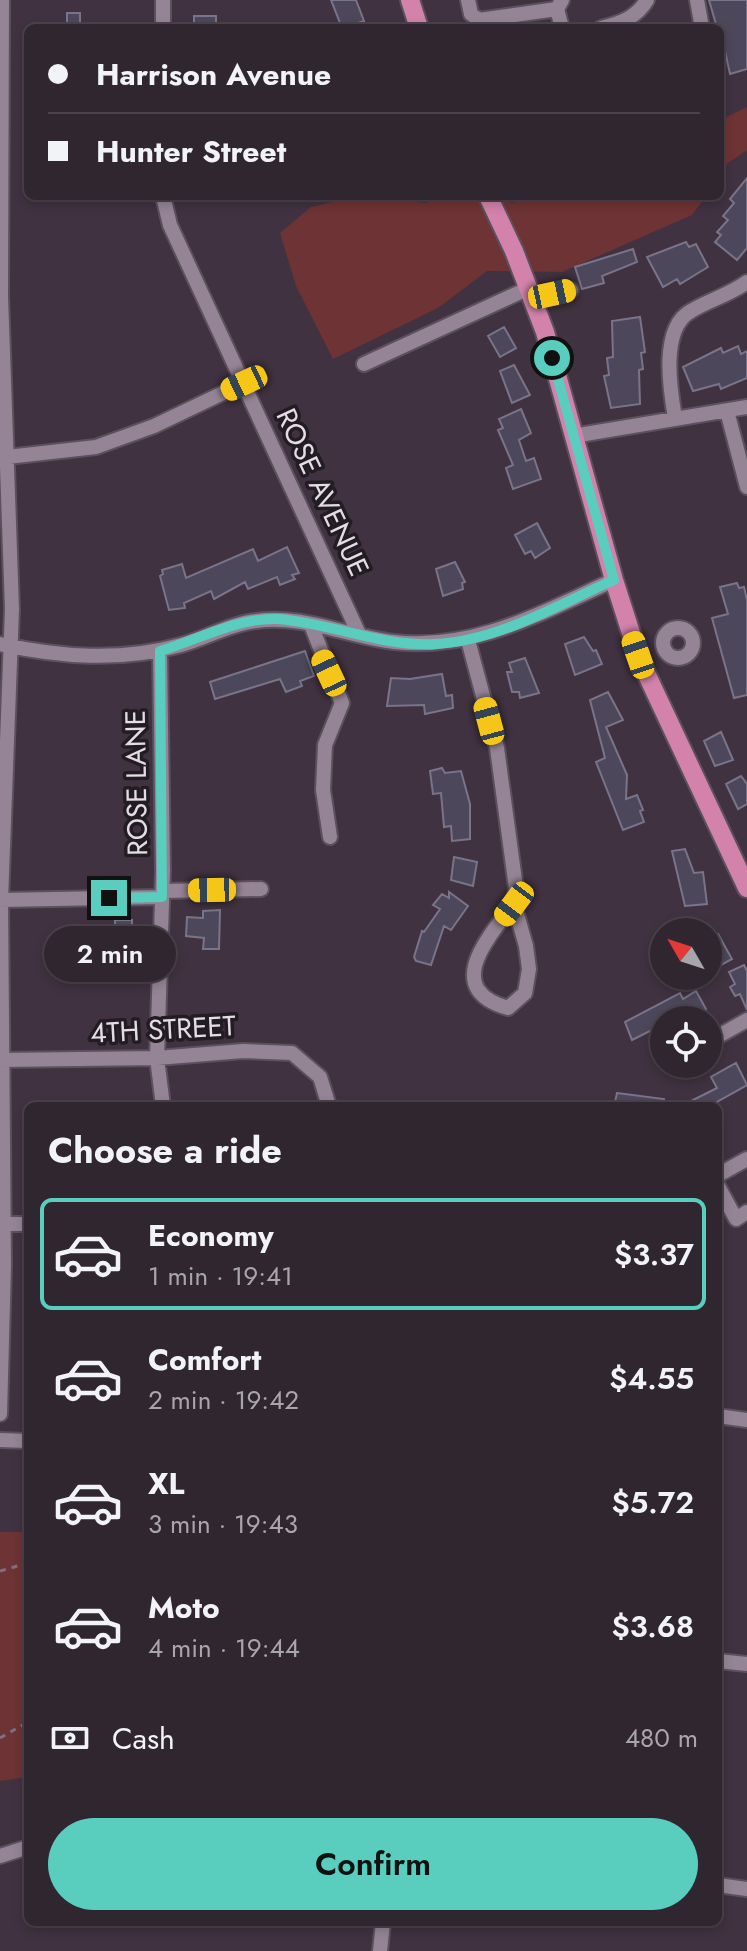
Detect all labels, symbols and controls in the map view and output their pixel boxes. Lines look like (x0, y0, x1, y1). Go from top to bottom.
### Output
text: Harrison Avenue (96, 53, 331, 96)
text: Hunter Street (96, 130, 286, 173)
car (526, 277, 578, 311)
route start (534, 340, 570, 376)
car (217, 362, 271, 404)
street label: ROSE AVENUE (266, 401, 379, 583)
car (619, 628, 657, 682)
car (308, 646, 350, 700)
car (471, 695, 507, 747)
street label: ROSE LANE (115, 710, 158, 856)
car (188, 878, 236, 902)
car (490, 878, 538, 930)
route end (91, 880, 127, 916)
north arrow (650, 918, 722, 990)
map controls (650, 918, 722, 1078)
callout: 2 min (43, 926, 175, 982)
text: 2 min (77, 935, 143, 973)
street label: 4TH STREET (89, 1005, 237, 1054)
button: locate (650, 1006, 722, 1078)
text: Choose a ride (48, 1124, 282, 1176)
text: Economy (148, 1214, 274, 1257)
icon: car (52, 1218, 124, 1290)
text: $3.37 (614, 1233, 694, 1276)
text: 1 min · 19:41 (148, 1257, 293, 1295)
text: Comfort (148, 1338, 261, 1381)
icon: car (52, 1342, 124, 1414)
text: $4.55 (609, 1357, 694, 1400)
text: 2 min · 19:42 (148, 1381, 299, 1419)
text: XL (148, 1462, 184, 1505)
icon: car (52, 1466, 124, 1538)
text: $5.72 (611, 1481, 694, 1524)
text: 3 min · 19:43 (148, 1505, 298, 1543)
text: Moto (148, 1586, 220, 1629)
icon: car (52, 1590, 124, 1662)
text: $3.68 (612, 1605, 694, 1648)
text: 4 min · 19:44 (148, 1629, 300, 1667)
icon: cash (48, 1716, 92, 1760)
text: Cash (112, 1717, 175, 1760)
text: 480 m (625, 1719, 698, 1757)
button: Confirm (48, 1818, 698, 1910)

